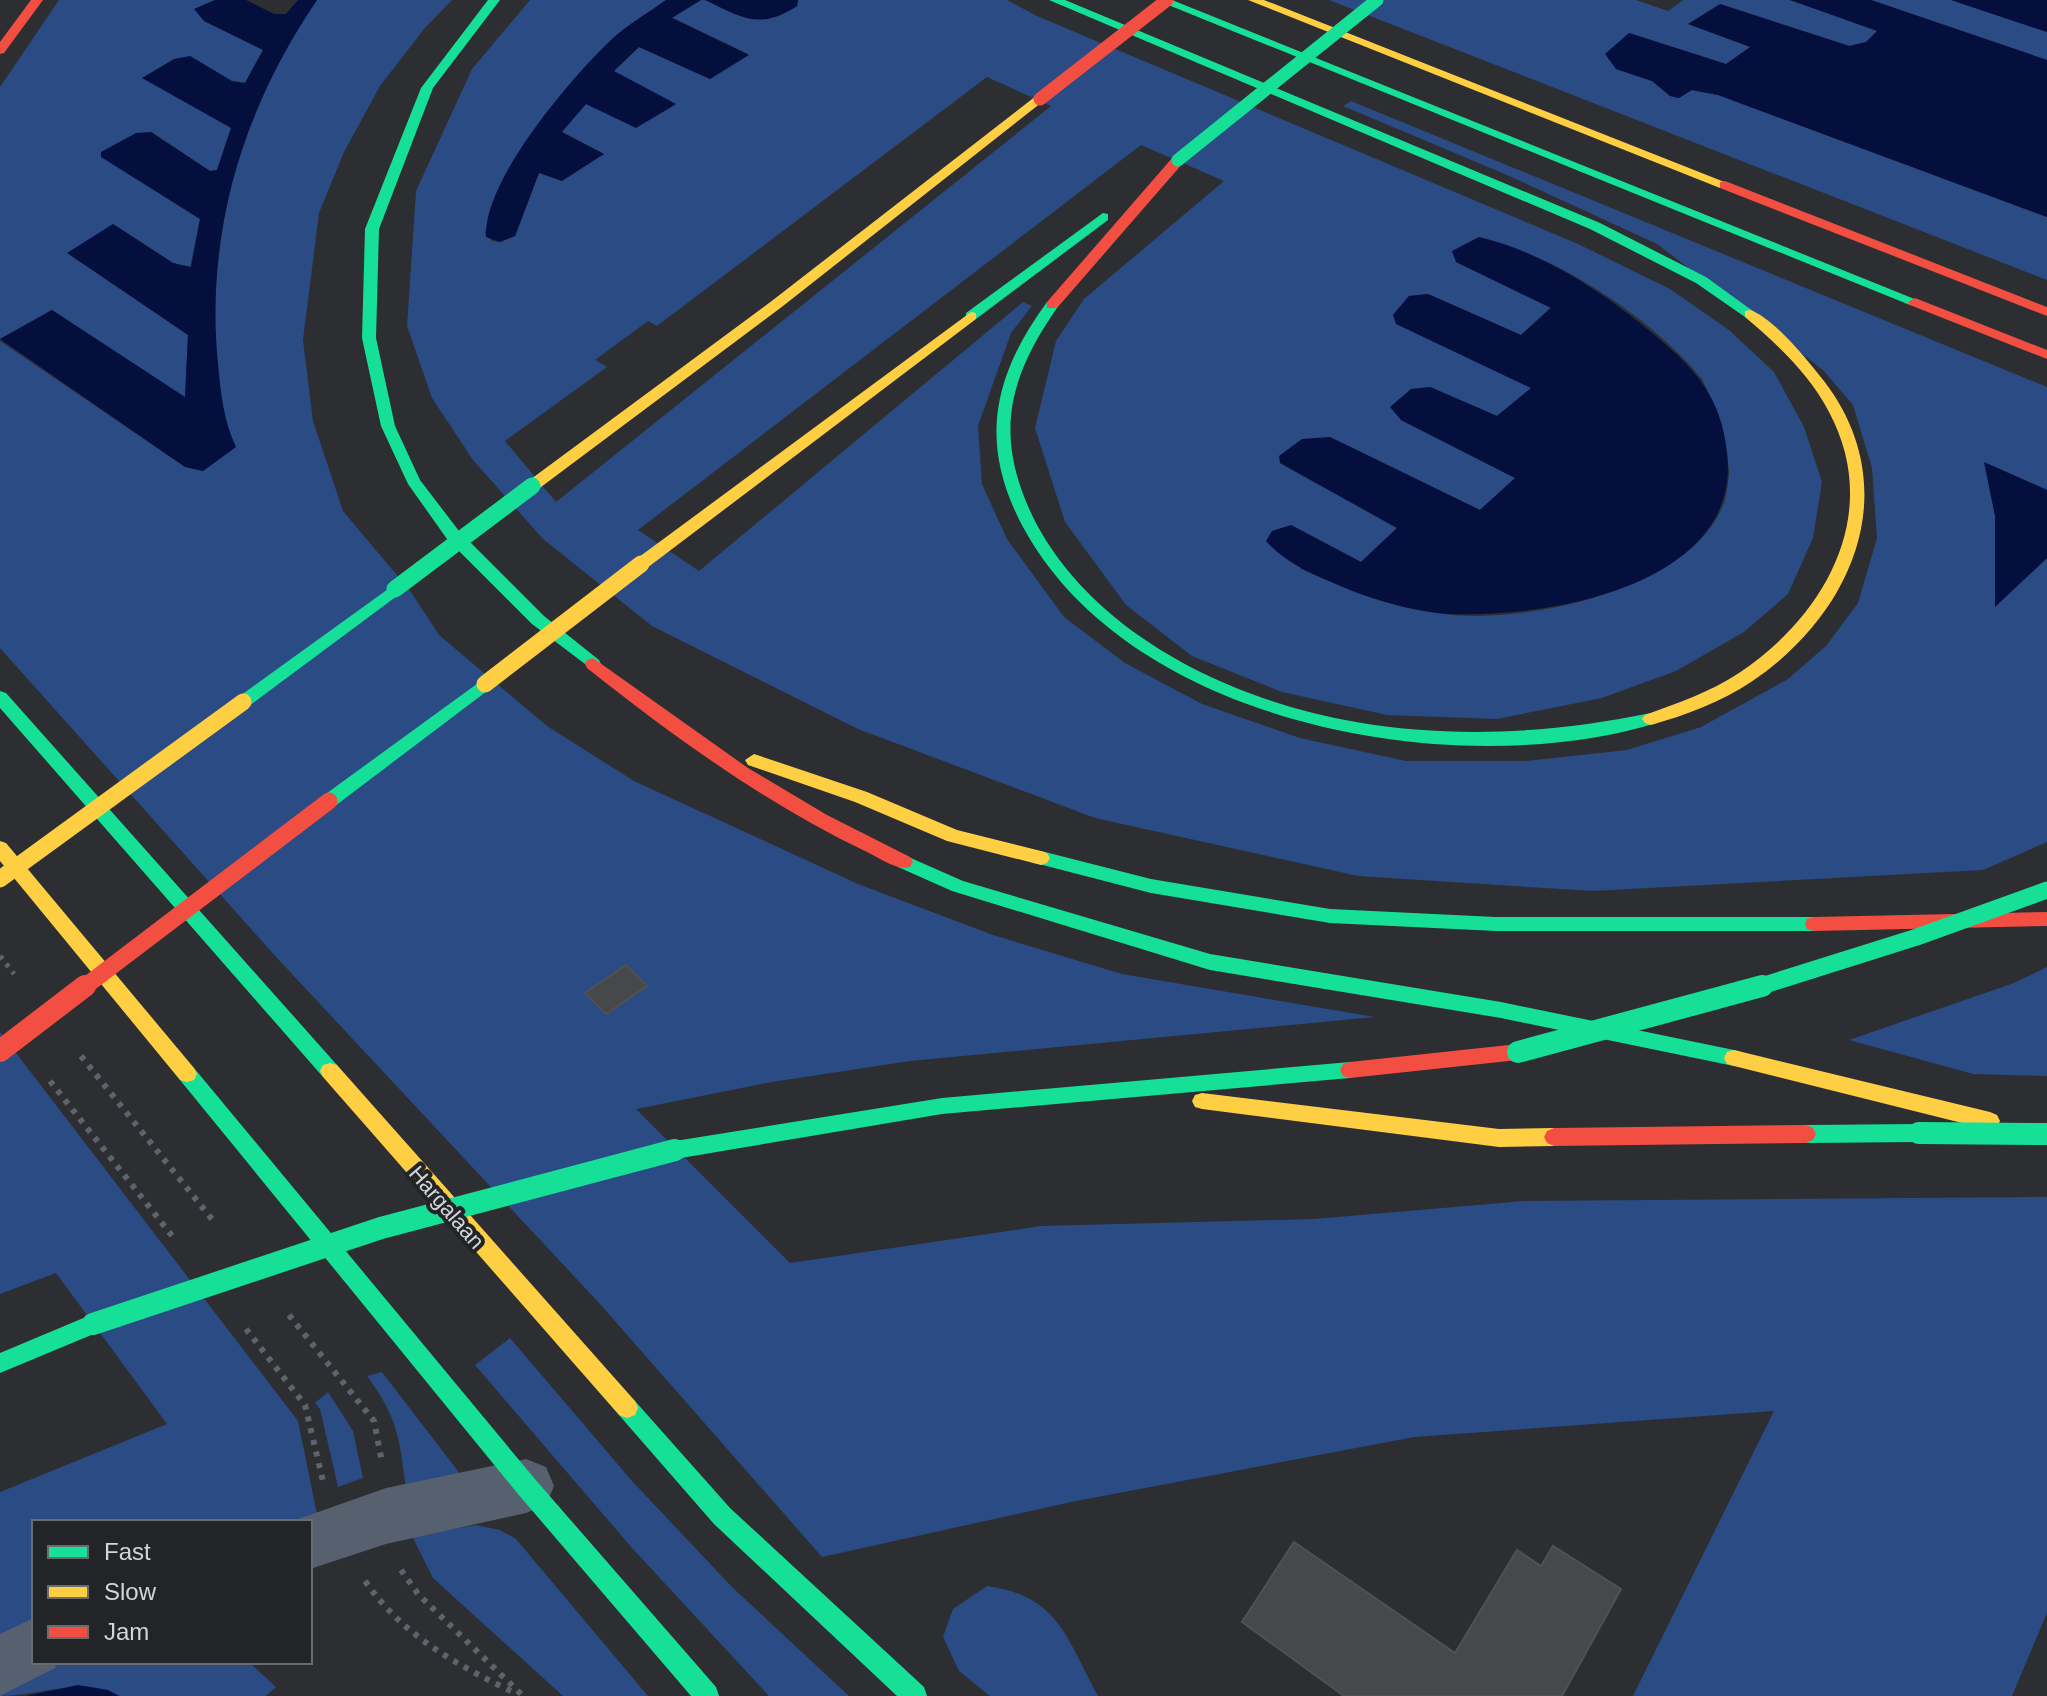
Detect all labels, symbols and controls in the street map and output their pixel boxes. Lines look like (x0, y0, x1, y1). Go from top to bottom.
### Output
street label: Hargalaan (404, 1161, 489, 1254)
legend (32, 1520, 312, 1664)
text: Fast (104, 1538, 151, 1565)
text: Slow (104, 1578, 157, 1605)
text: Jam (104, 1618, 149, 1645)

